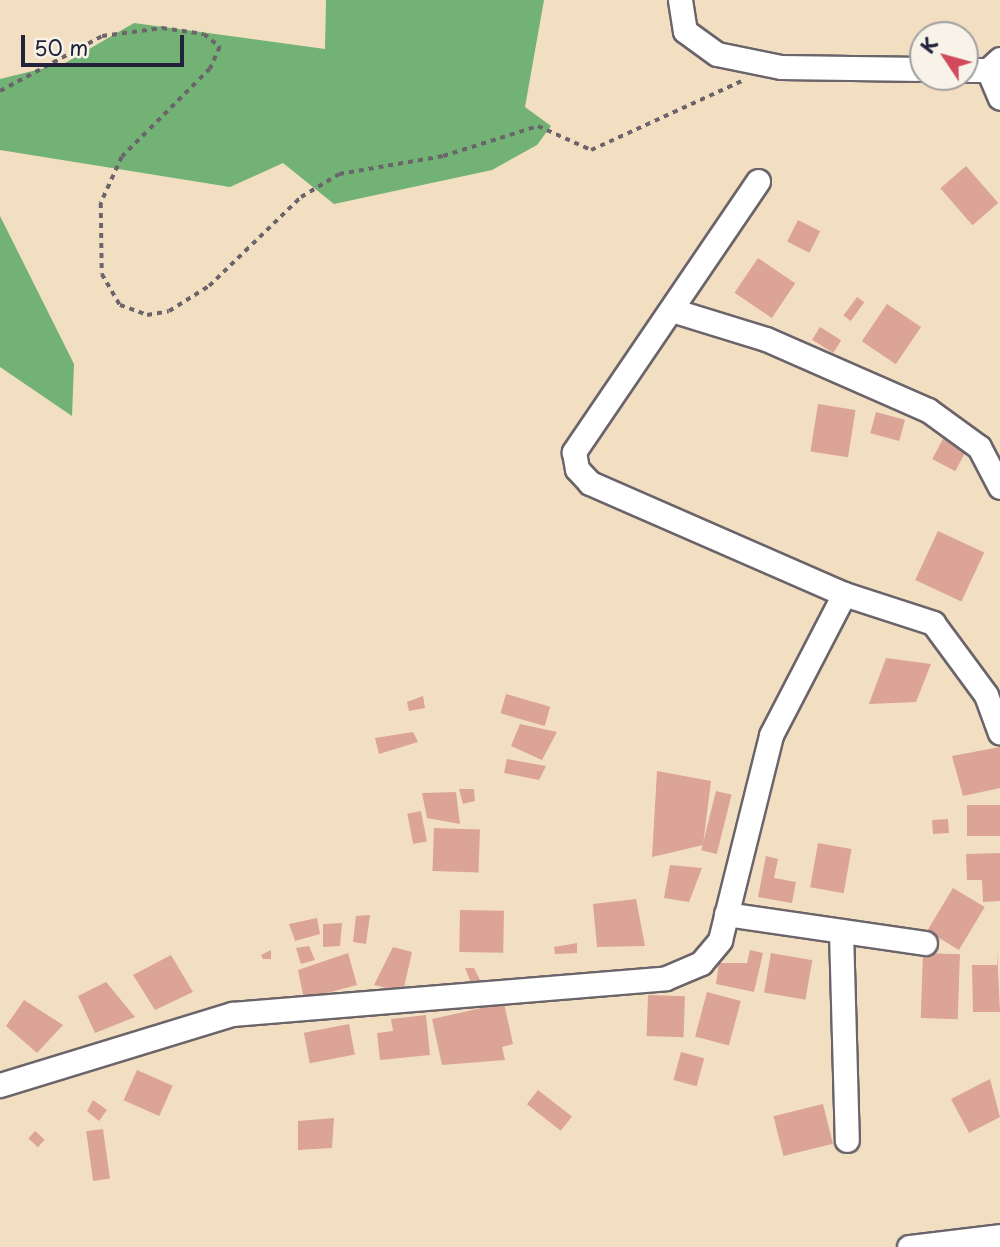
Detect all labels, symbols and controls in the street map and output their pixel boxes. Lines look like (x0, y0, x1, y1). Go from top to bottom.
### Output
scale bar (24, 21, 187, 65)
north arrow (909, 21, 979, 91)
text: 50 m (34, 31, 88, 63)
text: K (913, 31, 944, 59)

